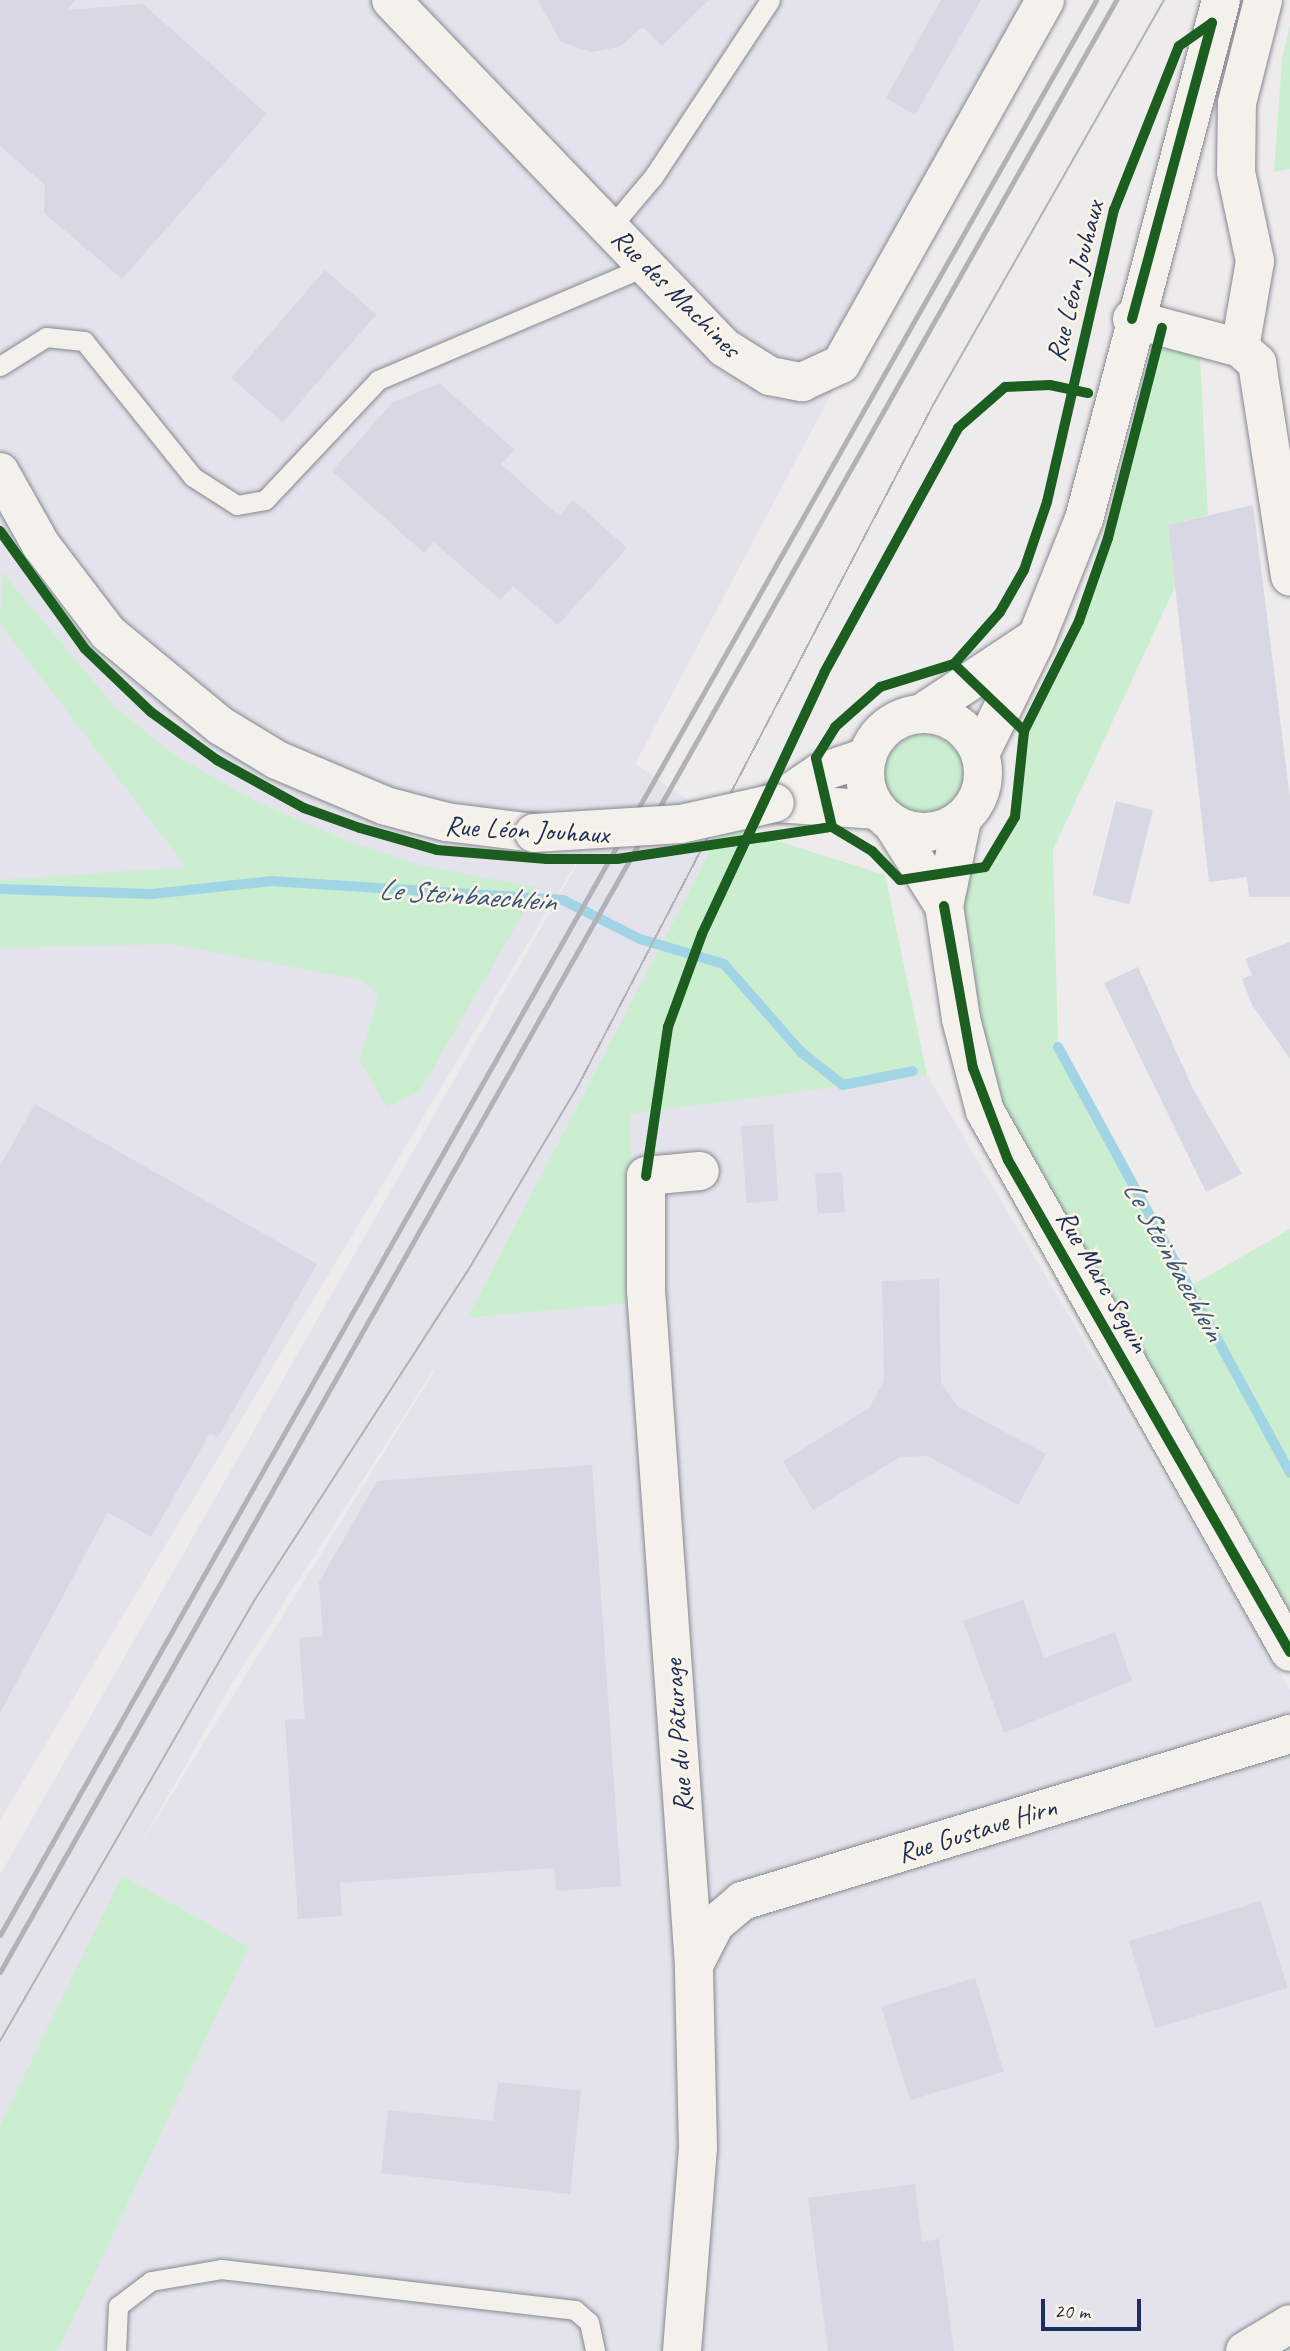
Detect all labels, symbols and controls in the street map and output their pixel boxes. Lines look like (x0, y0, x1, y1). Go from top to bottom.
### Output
street label: Rue Léon Jouhaux (1039, 198, 1111, 364)
street label: Rue des Machines (605, 222, 747, 364)
street label: Rue Léon Jouhaux (444, 809, 610, 851)
water label: Le Steinbaechlein (377, 871, 557, 919)
water label: Le Steinbaechlein (1115, 1174, 1233, 1346)
street label: Rue Marc Seguin (1049, 1203, 1157, 1359)
street label: Rue du Pâturage (656, 1658, 700, 1814)
street label: Rue Gustave Hirn (894, 1790, 1060, 1870)
scale bar (1045, 2284, 1145, 2328)
text: 20 m (1054, 2298, 1090, 2324)

